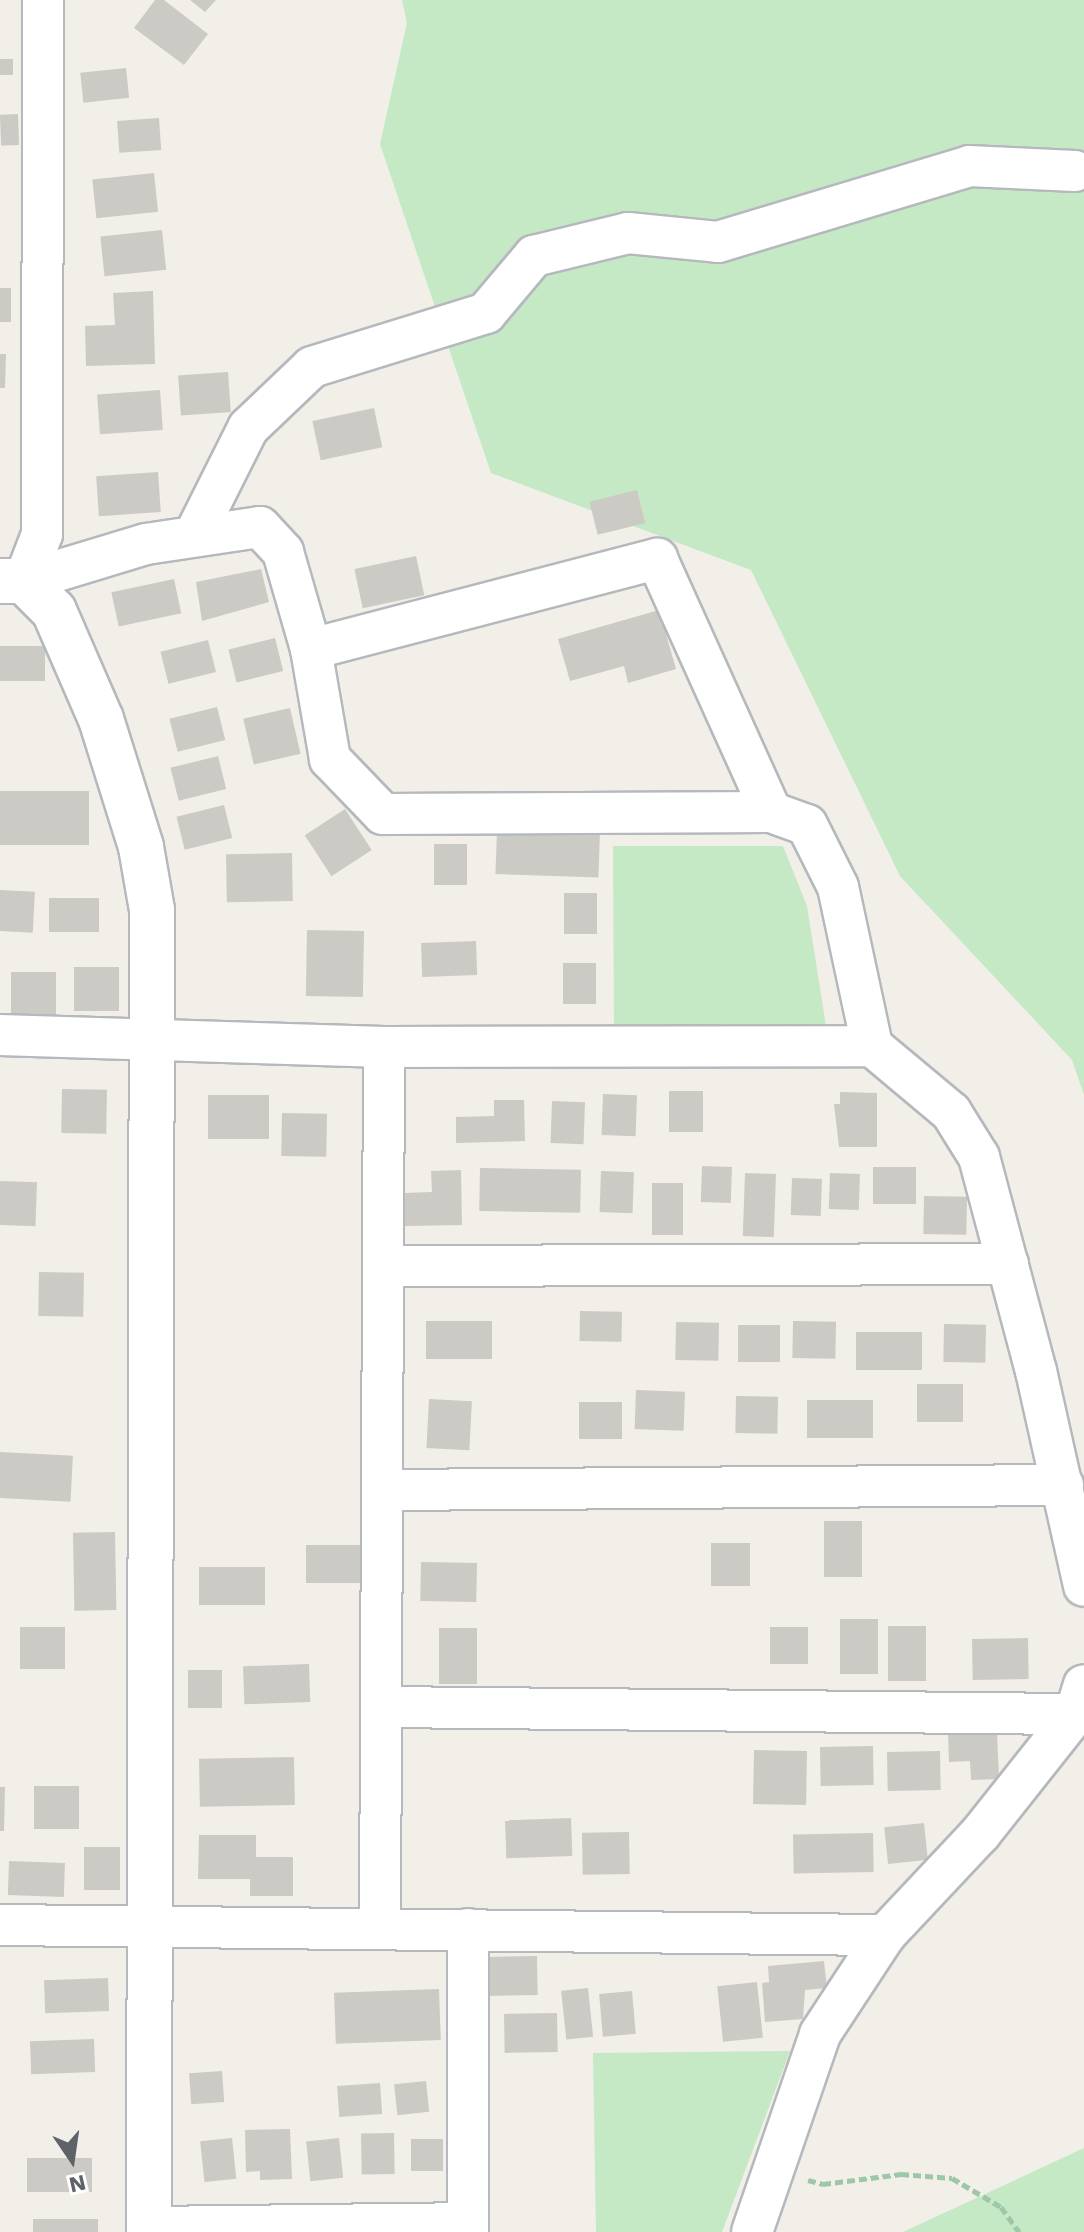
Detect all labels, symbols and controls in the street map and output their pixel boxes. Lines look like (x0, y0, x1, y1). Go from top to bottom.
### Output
north arrow (32, 2120, 112, 2200)
text: N (67, 2170, 88, 2198)

